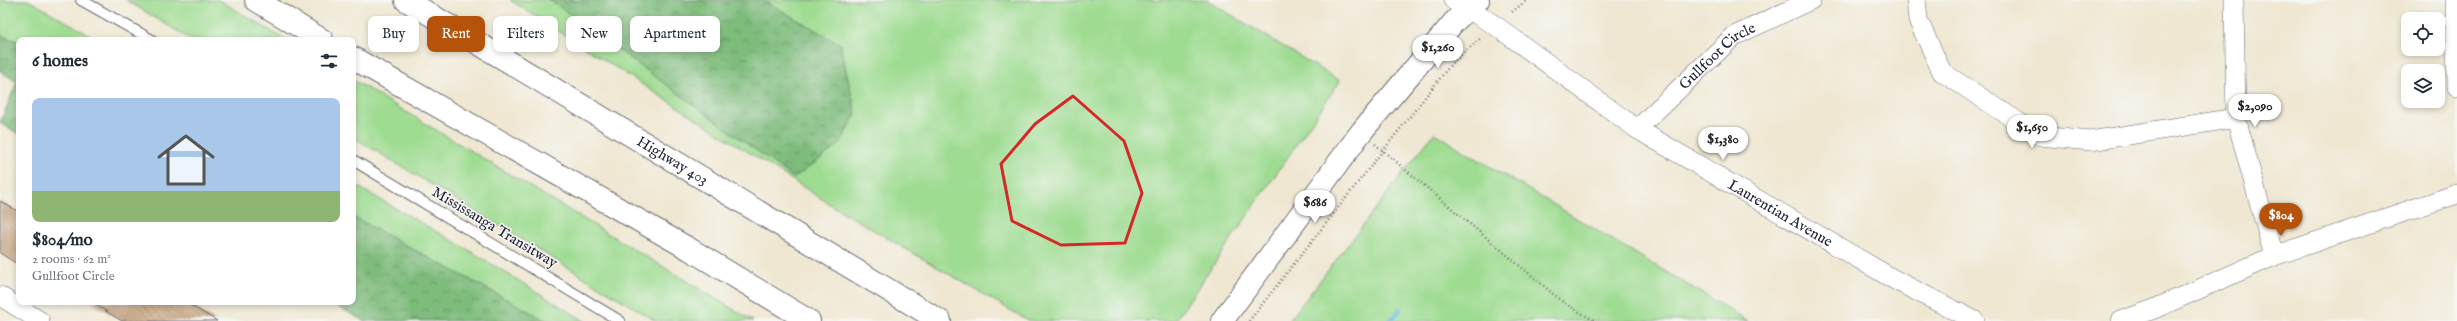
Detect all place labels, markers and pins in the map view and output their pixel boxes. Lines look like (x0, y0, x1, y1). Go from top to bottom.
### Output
pin: $1,260 (1405, 35, 1471, 69)
pin: $2,090 (2222, 94, 2288, 128)
pin: $1,650 (1999, 115, 2065, 149)
pin: $1,380 (1690, 127, 1756, 161)
pin: $686 (1291, 190, 1339, 224)
pin: $804 (2257, 203, 2305, 237)

